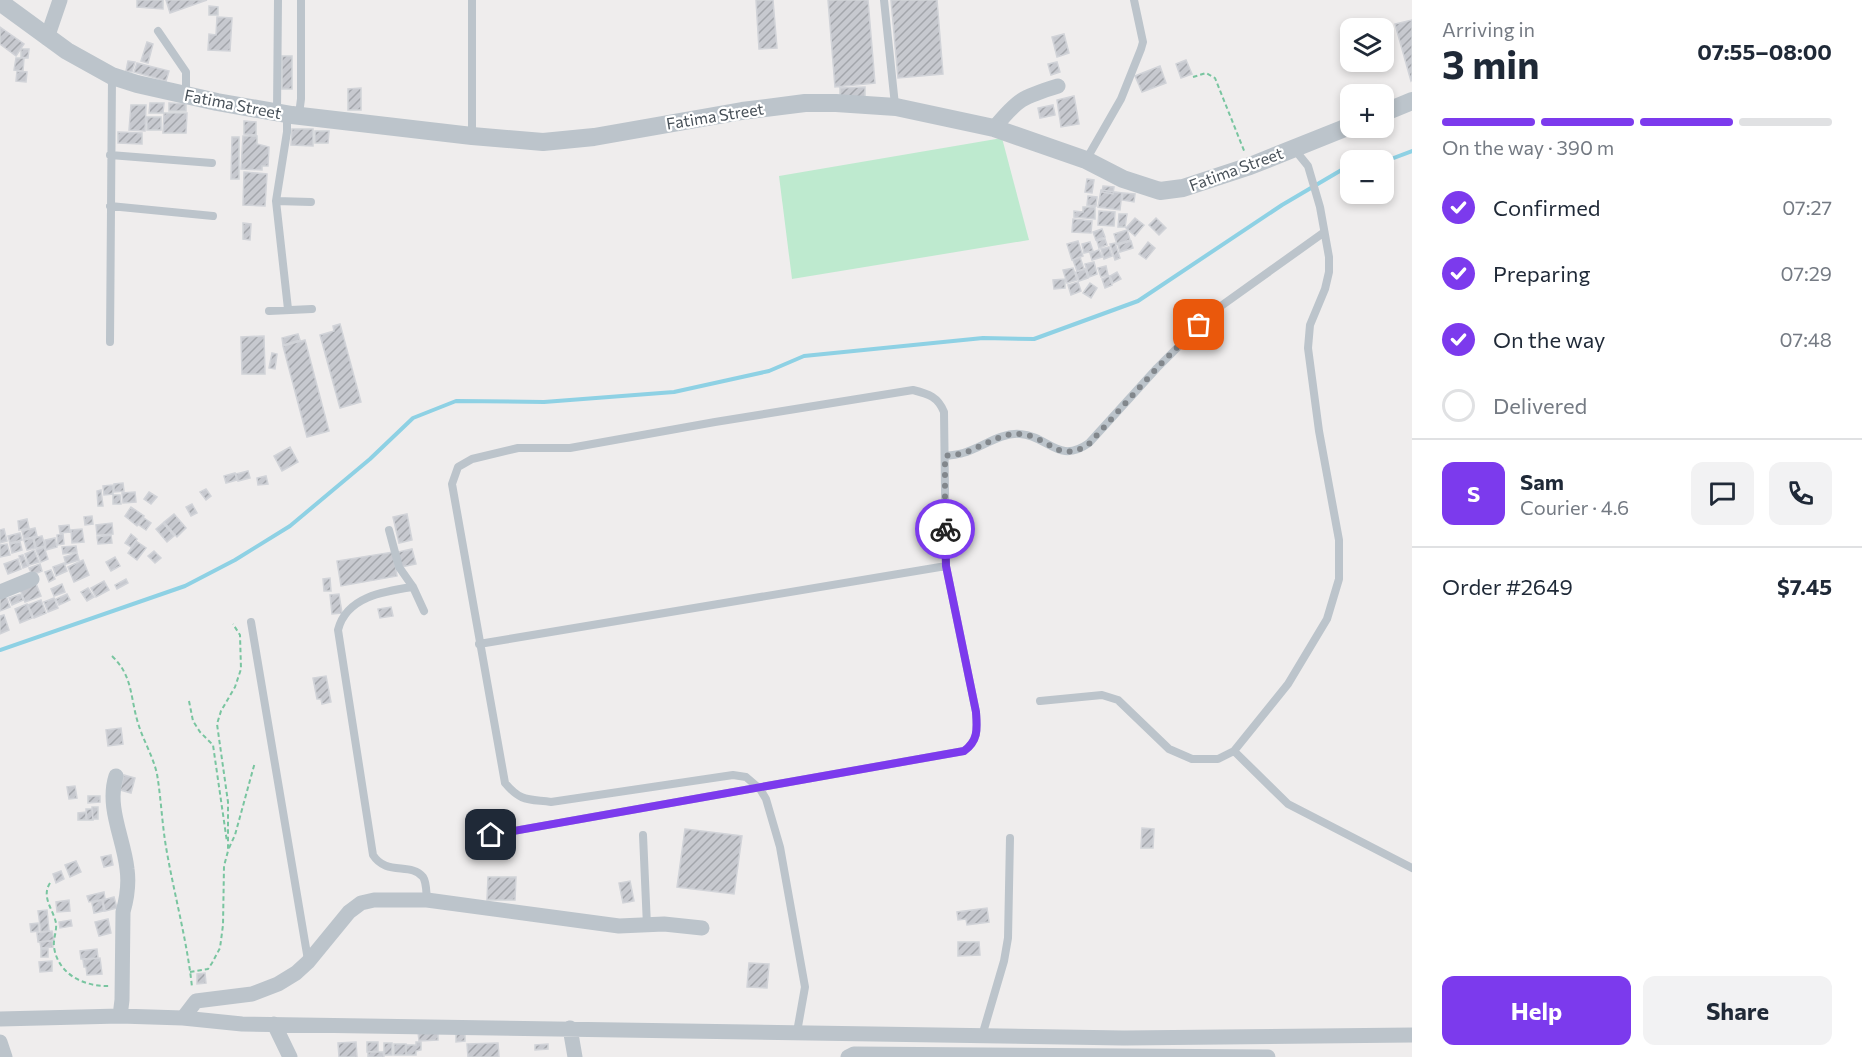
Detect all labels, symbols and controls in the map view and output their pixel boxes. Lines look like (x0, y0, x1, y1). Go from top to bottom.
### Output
text: Arriving in (1442, 17, 1535, 41)
map controls (1340, 18, 1394, 204)
button: layers (1340, 18, 1394, 72)
text: 07:55–08:00 (1697, 38, 1832, 65)
text: 3 min (1442, 39, 1540, 87)
button: + (1340, 84, 1394, 138)
street label: Fatima Street (183, 85, 284, 122)
street label: Fatima Street (665, 98, 765, 133)
text: On the way · 390 m (1442, 135, 1614, 159)
street label: Fatima Street (1186, 143, 1286, 194)
button: − (1340, 150, 1394, 204)
icon: check (1442, 191, 1475, 224)
text: Confirmed (1493, 194, 1600, 221)
text: 07:27 (1782, 195, 1832, 219)
icon: check (1442, 257, 1475, 290)
text: Preparing (1493, 260, 1590, 287)
text: 07:29 (1781, 261, 1832, 285)
pin (1173, 299, 1224, 350)
icon: bag (1182, 308, 1215, 341)
icon: check (1442, 323, 1475, 356)
text: On the way (1493, 326, 1605, 353)
text: 07:48 (1780, 327, 1832, 351)
text: Delivered (1493, 392, 1587, 419)
button: chat (1691, 462, 1754, 525)
button: phone (1769, 462, 1832, 525)
text: Sam (1520, 468, 1564, 495)
text: S (1467, 480, 1480, 507)
text: Courier · 4.6 (1520, 495, 1629, 519)
courier (915, 499, 975, 559)
icon: bike (929, 513, 962, 546)
text: Order #2649 (1442, 573, 1573, 600)
text: $7.45 (1777, 573, 1832, 600)
pin (465, 809, 516, 860)
icon: home (474, 818, 507, 851)
button: Help (1442, 976, 1631, 1045)
button: Share (1643, 976, 1832, 1045)

